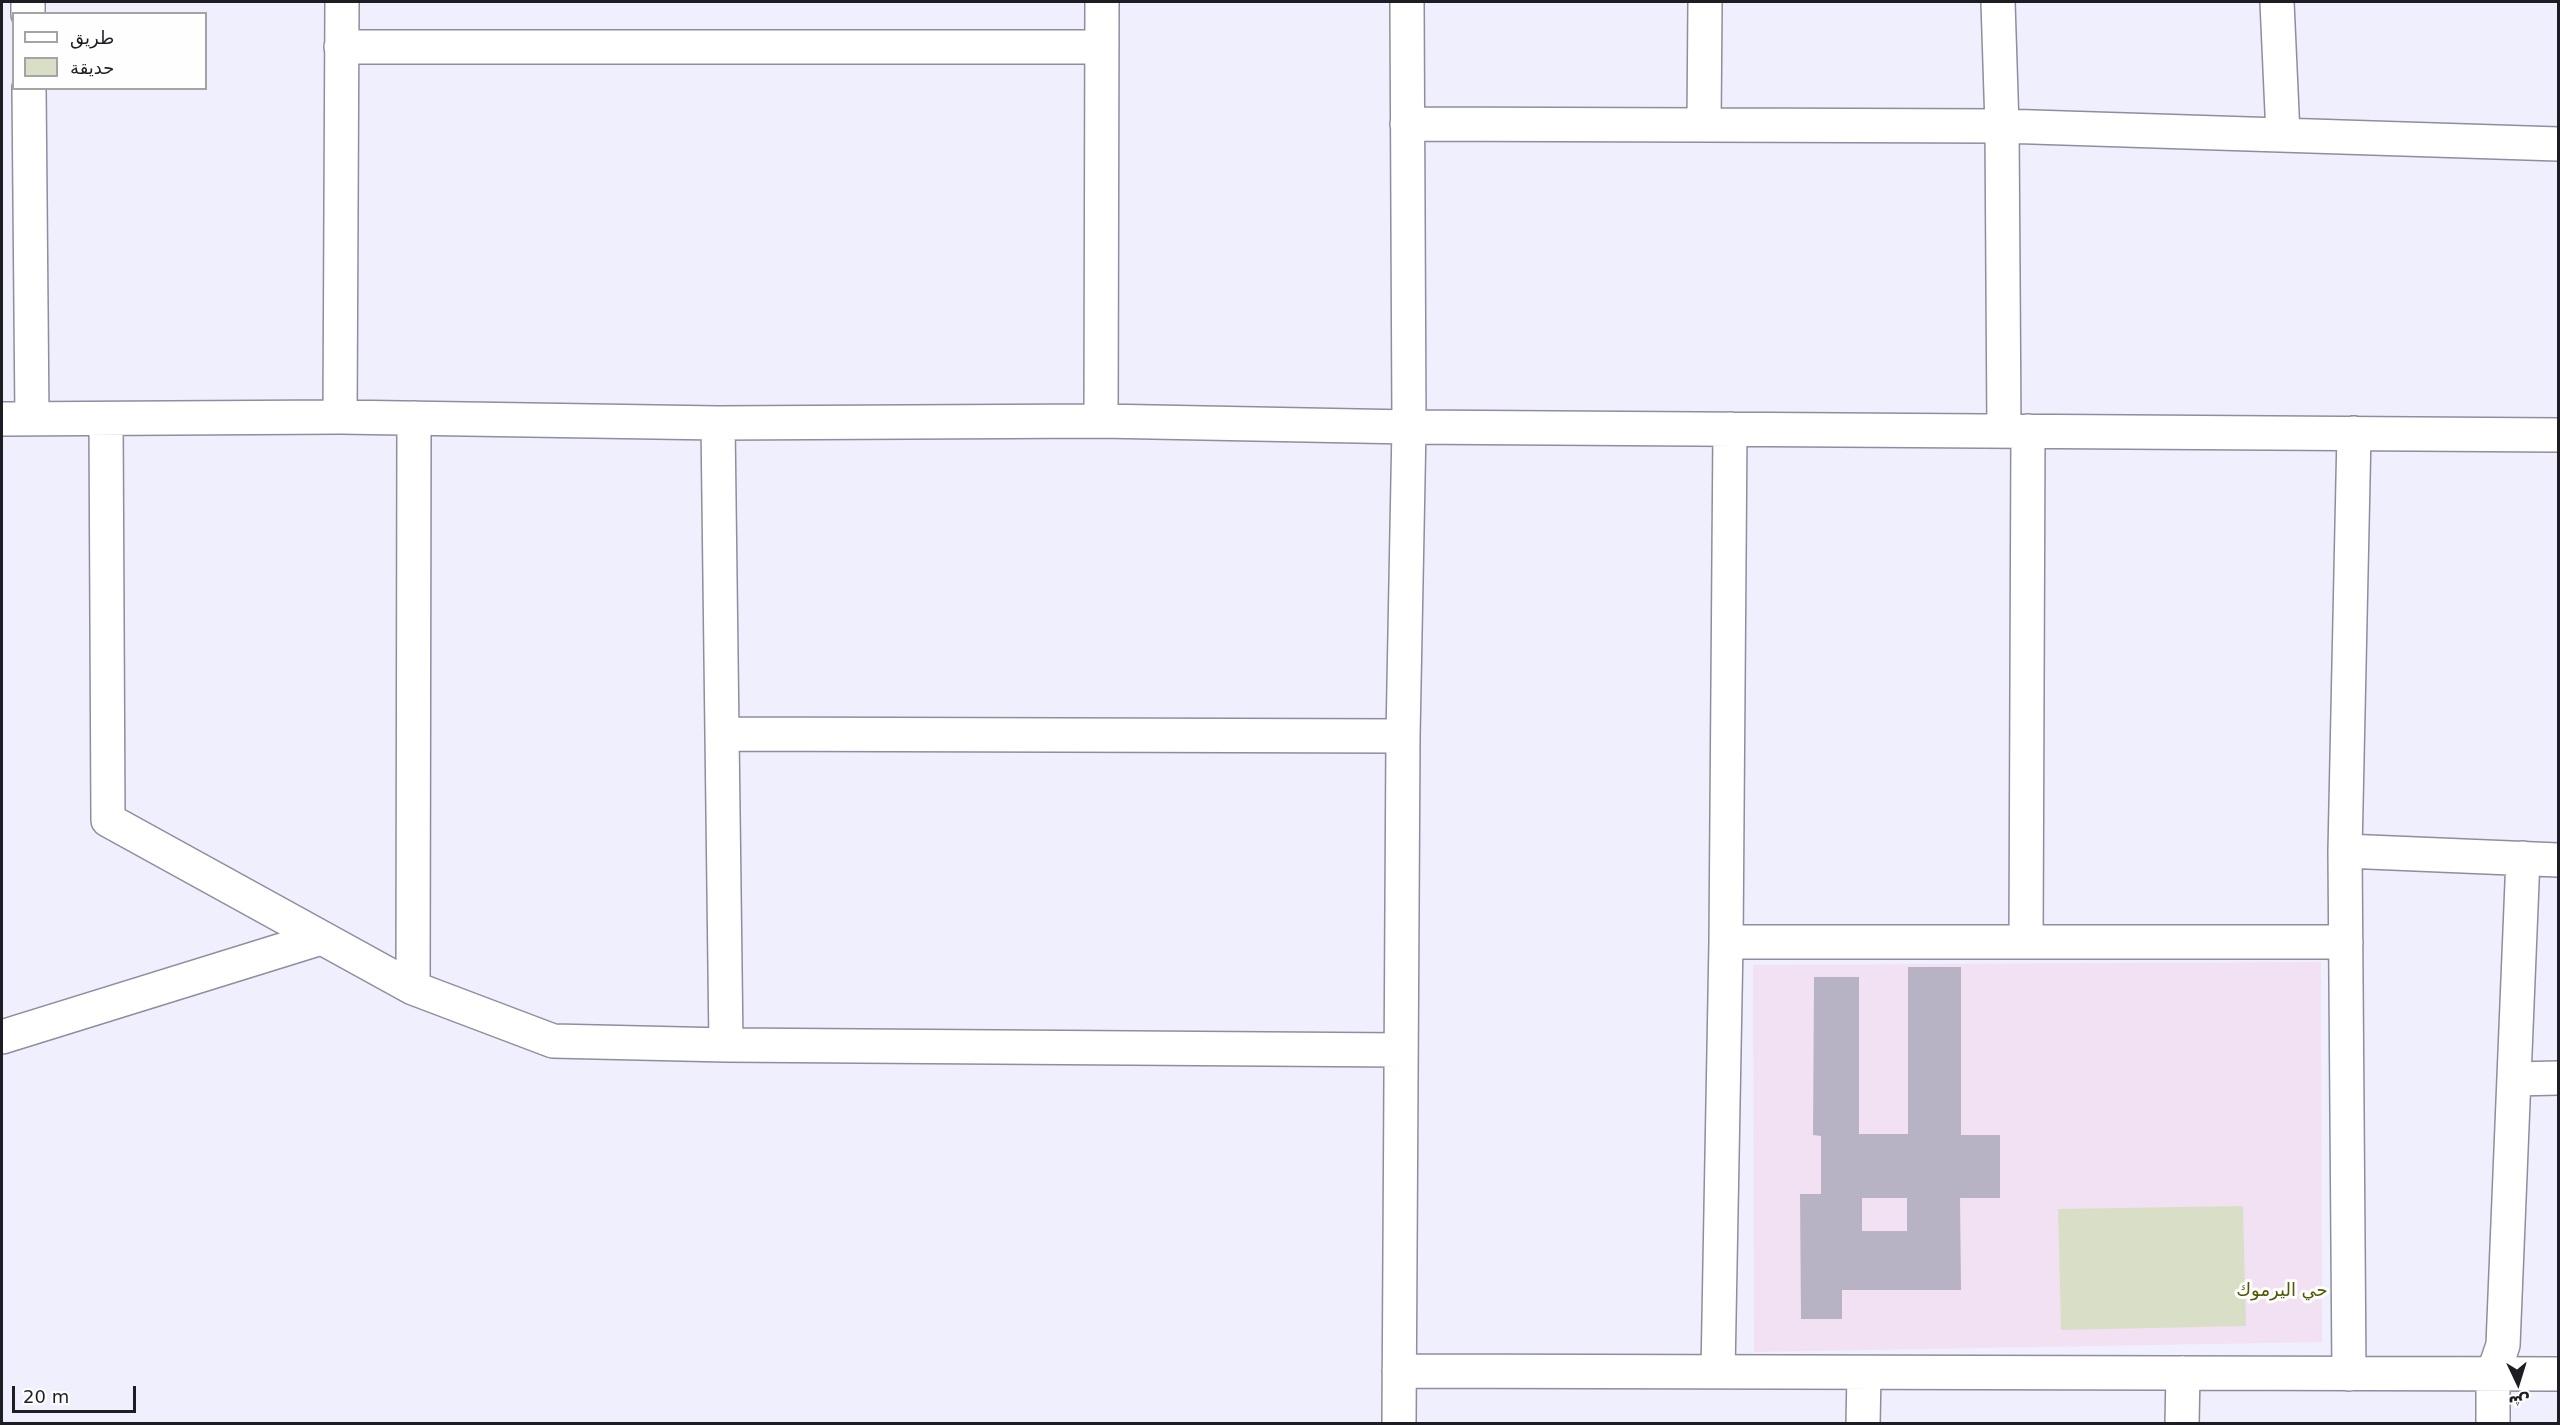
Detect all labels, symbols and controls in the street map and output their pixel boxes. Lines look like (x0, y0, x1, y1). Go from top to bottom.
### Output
legend (12, 12, 207, 90)
text: طريق (70, 27, 114, 48)
text: حديقة (70, 57, 114, 78)
district label: حي اليرموك (2236, 1280, 2328, 1302)
north arrow (2488, 1353, 2548, 1413)
scale bar (15, 1374, 140, 1412)
text: 20 m (23, 1386, 69, 1407)
text: ش (2508, 1391, 2531, 1412)

